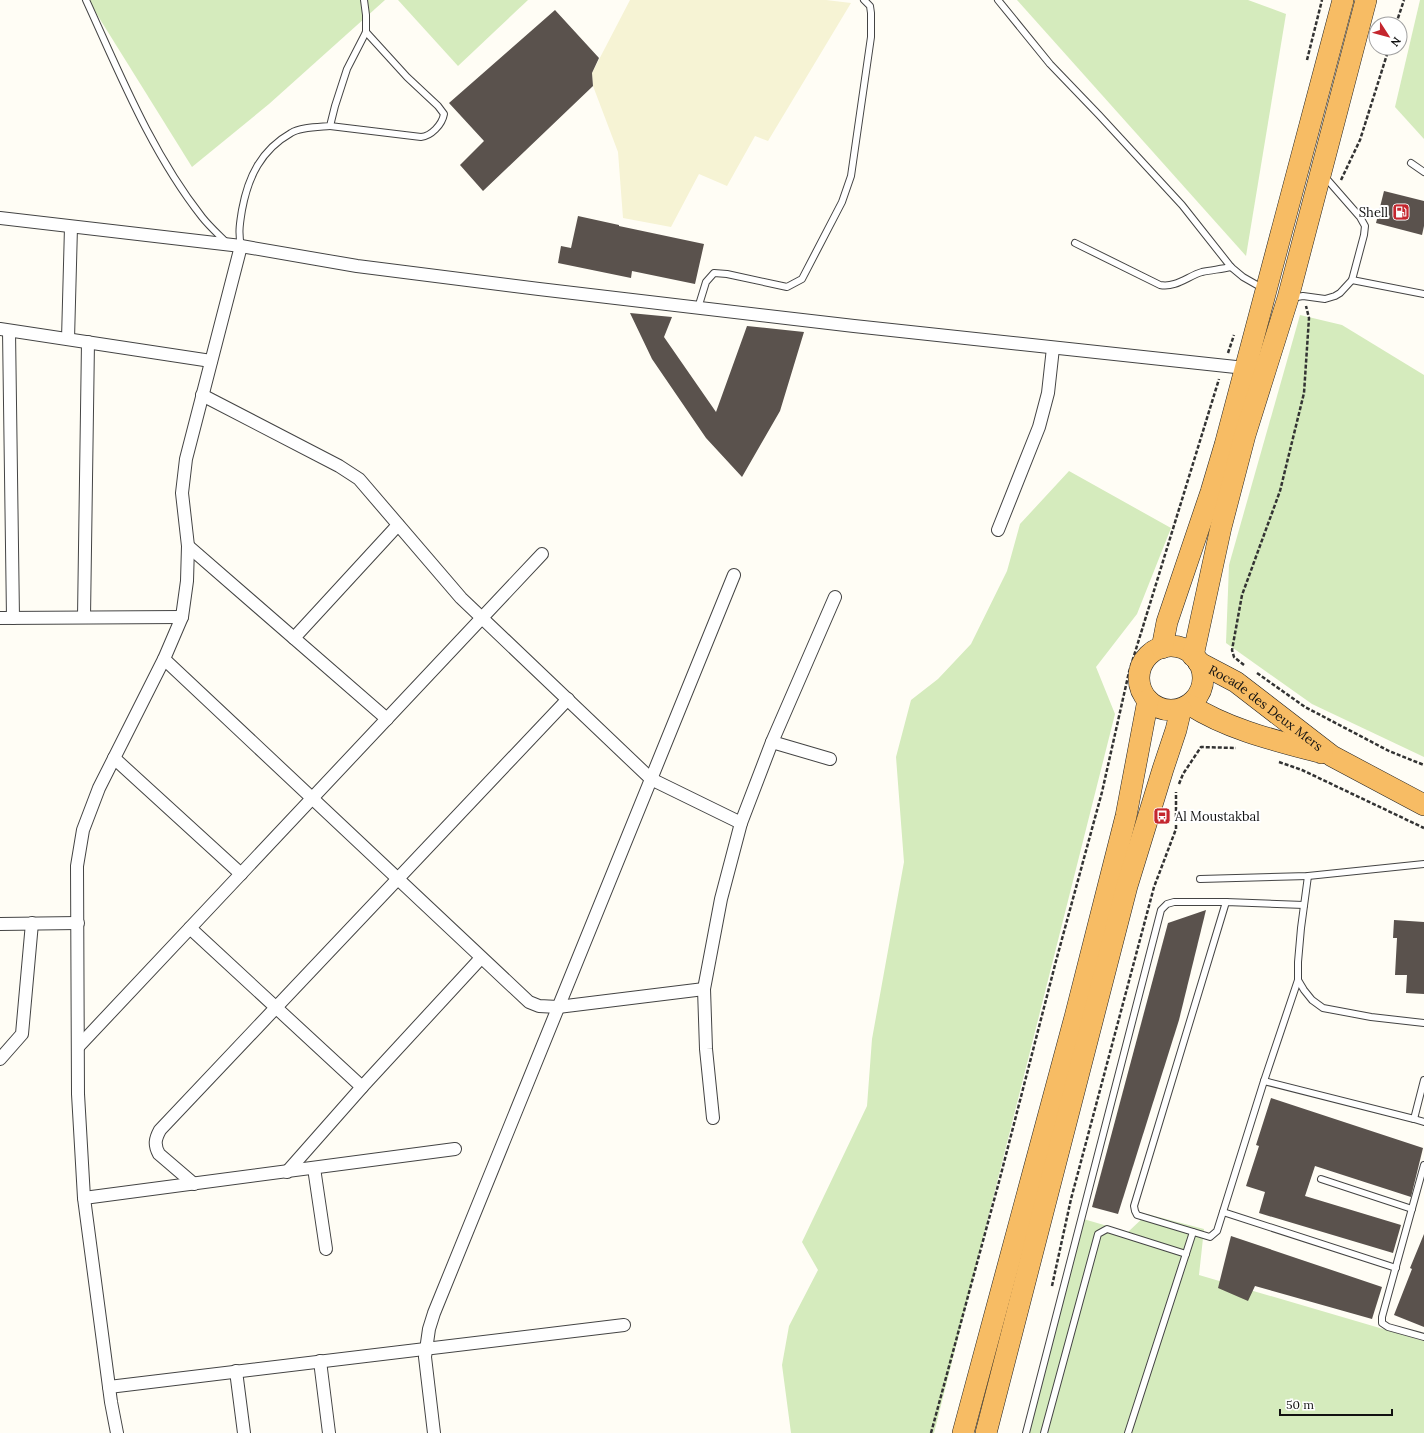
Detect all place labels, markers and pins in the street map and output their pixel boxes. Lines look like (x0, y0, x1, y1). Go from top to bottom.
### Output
fuel station icon: Shell (1391, 202, 1411, 222)
place label: Shell (1359, 204, 1388, 221)
bus stop icon: Al Moustakbal (1152, 806, 1172, 826)
place label: Al Moustakbal (1174, 808, 1260, 825)

